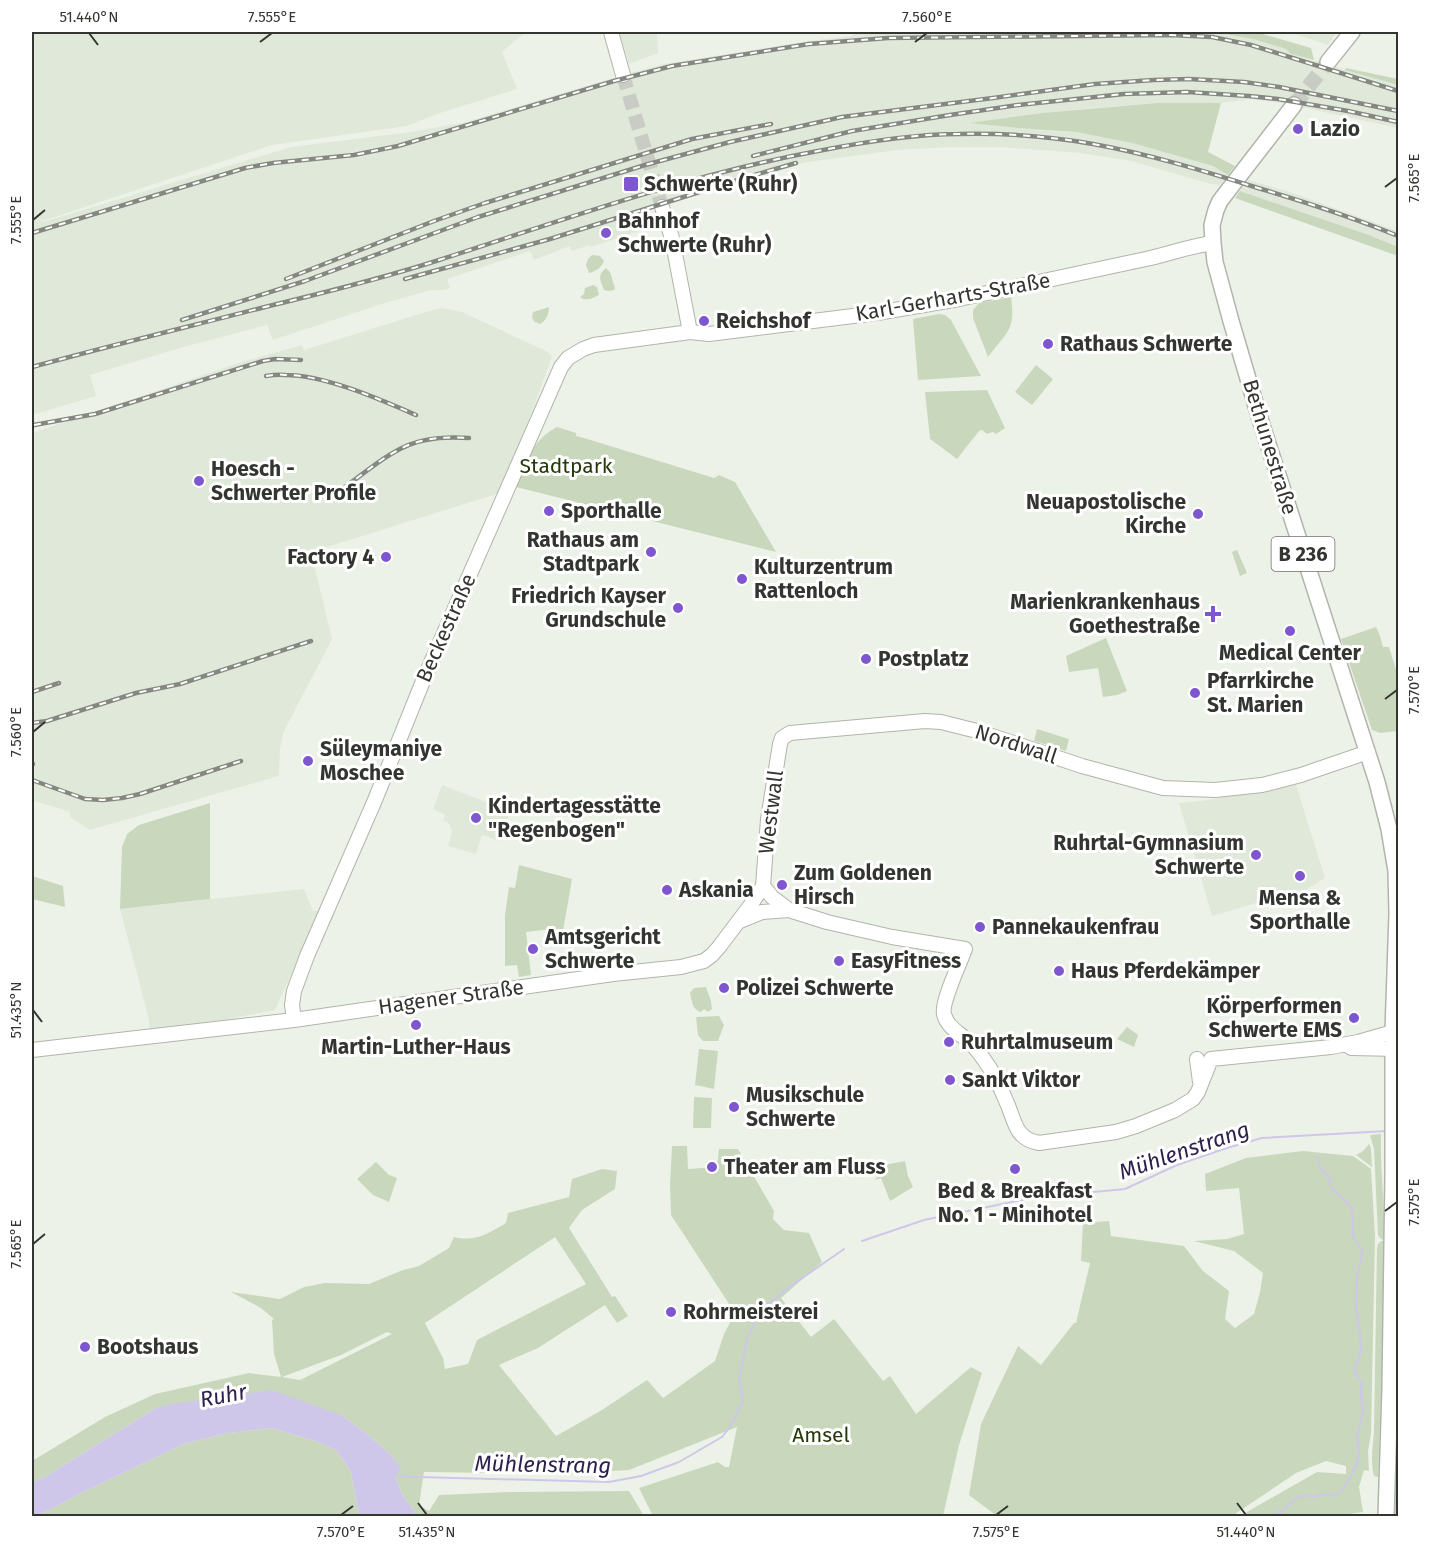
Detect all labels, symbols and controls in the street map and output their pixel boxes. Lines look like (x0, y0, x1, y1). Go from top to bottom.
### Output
text: 51.440°N (60, 8, 118, 26)
text: 7.555°E (248, 8, 296, 26)
text: 7.560°E (902, 8, 952, 26)
place label: Lazio (1310, 116, 1360, 142)
marker: Lazio (1291, 122, 1305, 136)
text: 7.565°E (1405, 153, 1423, 203)
place label: Schwerte (Ruhr) (644, 171, 798, 197)
marker: Schwerte (Ruhr) (622, 175, 640, 193)
text: 7.555°E (7, 196, 25, 244)
place label: Bahnhof Schwerte (Ruhr) (618, 208, 772, 258)
marker: Bahnhof Schwerte (Ruhr) (599, 226, 613, 240)
street label: Karl-Gerharts-Straße (854, 267, 1052, 327)
place label: Reichshof (716, 308, 813, 334)
marker: Reichshof (697, 314, 711, 328)
place label: Rathaus Schwerte (1060, 331, 1233, 357)
marker: Rathaus Schwerte (1041, 337, 1055, 351)
street label: Bethunestraße (1237, 376, 1303, 518)
park label: Stadtpark (520, 453, 613, 479)
place label: Hoesch - Schwerter Profile (211, 456, 377, 506)
marker: Hoesch - Schwerter Profile (192, 474, 206, 488)
place label: Neuapostolische Kirche (1026, 489, 1186, 539)
place label: Sporthalle (561, 498, 662, 524)
marker: Sporthalle (542, 504, 556, 518)
marker: Neuapostolische Kirche (1191, 507, 1205, 521)
place label: Rathaus am Stadtpark (527, 527, 639, 577)
road number: B 236 (1272, 537, 1334, 571)
place label: Factory 4 (287, 544, 374, 570)
marker: Rathaus am Stadtpark (644, 545, 658, 559)
marker: Factory 4 (379, 550, 393, 564)
place label: Kulturzentrum Rattenloch (754, 554, 893, 604)
street label: Beckestraße (410, 570, 482, 686)
marker: Kulturzentrum Rattenloch (735, 572, 749, 586)
place label: Friedrich Kayser Grundschule (511, 583, 667, 633)
place label: Marienkrankenhaus Goethestraße (1010, 589, 1200, 639)
marker: Friedrich Kayser Grundschule (671, 601, 685, 615)
marker: Marienkrankenhaus Goethestraße (1204, 605, 1222, 623)
marker: Medical Center (1283, 624, 1297, 638)
place label: Medical Center (1219, 640, 1362, 666)
place label: Postplatz (878, 646, 969, 672)
marker: Postplatz (859, 652, 873, 666)
text: 7.570°E (1405, 666, 1423, 714)
place label: Pfarrkirche St. Marien (1207, 668, 1314, 718)
marker: Pfarrkirche St. Marien (1188, 686, 1202, 700)
text: 7.560°E (7, 707, 25, 757)
street label: Nordwall (972, 719, 1060, 769)
place label: Süleymaniye Moschee (320, 736, 442, 786)
marker: Süleymaniye Moschee (301, 754, 315, 768)
street label: Westwall (753, 769, 789, 855)
place label: Kindertagesstätte "Regenbogen" (488, 793, 661, 843)
marker: Kindertagesstätte "Regenbogen" (469, 811, 483, 825)
place label: Ruhrtal-Gymnasium Schwerte (1053, 830, 1244, 880)
marker: Ruhrtal-Gymnasium Schwerte (1249, 848, 1263, 862)
place label: Zum Goldenen Hirsch (794, 860, 932, 910)
marker: Mensa & Sporthalle (1293, 869, 1307, 883)
place label: Askania (678, 877, 754, 903)
marker: Zum Goldenen Hirsch (775, 878, 789, 892)
marker: Askania (660, 883, 674, 897)
place label: Mensa & Sporthalle (1250, 885, 1351, 935)
place label: Pannekaukenfrau (992, 914, 1159, 940)
marker: Pannekaukenfrau (973, 920, 987, 934)
place label: Amtsgericht Schwerte (544, 924, 662, 974)
marker: Amtsgericht Schwerte (526, 942, 540, 956)
place label: EasyFitness (851, 948, 961, 974)
marker: EasyFitness (832, 954, 846, 968)
place label: Haus Pferdekämper (1071, 958, 1261, 984)
marker: Haus Pferdekämper (1052, 964, 1066, 978)
street label: Hagener Straße (377, 974, 525, 1020)
place label: Polizei Schwerte (736, 975, 894, 1001)
text: 51.435°N (7, 981, 25, 1039)
marker: Polizei Schwerte (717, 981, 731, 995)
place label: Körperformen Schwerte EMS (1206, 993, 1342, 1043)
marker: Körperformen Schwerte EMS (1347, 1011, 1361, 1025)
marker: Martin-Luther-Haus (409, 1018, 423, 1032)
place label: Ruhrtalmuseum (961, 1029, 1113, 1055)
place label: Martin-Luther-Haus (321, 1034, 511, 1060)
marker: Ruhrtalmuseum (942, 1035, 956, 1049)
place label: Sankt Viktor (962, 1067, 1081, 1093)
marker: Sankt Viktor (943, 1073, 957, 1087)
place label: Musikschule Schwerte (746, 1082, 865, 1132)
marker: Musikschule Schwerte (727, 1100, 741, 1114)
water label: Mühlenstrang (1115, 1115, 1253, 1185)
place label: Theater am Fluss (724, 1154, 886, 1180)
marker: Theater am Fluss (705, 1160, 719, 1174)
marker: Bed & Breakfast No. 1 - Minihotel (1008, 1162, 1022, 1176)
place label: Bed & Breakfast No. 1 - Minihotel (938, 1178, 1093, 1228)
text: 7.575°E (1405, 1178, 1423, 1226)
text: 7.565°E (7, 1219, 25, 1269)
place label: Rohrmeisterei (683, 1299, 818, 1325)
marker: Rohrmeisterei (664, 1305, 678, 1319)
place label: Bootshaus (97, 1334, 199, 1360)
marker: Bootshaus (78, 1340, 92, 1354)
water label: Ruhr (197, 1378, 249, 1413)
park label: Amsel (792, 1422, 850, 1448)
water label: Mühlenstrang (475, 1450, 611, 1479)
text: 7.570°E (317, 1523, 365, 1541)
text: 51.435°N (398, 1523, 456, 1541)
text: 7.575°E (972, 1523, 1020, 1541)
text: 51.440°N (1217, 1523, 1275, 1541)

